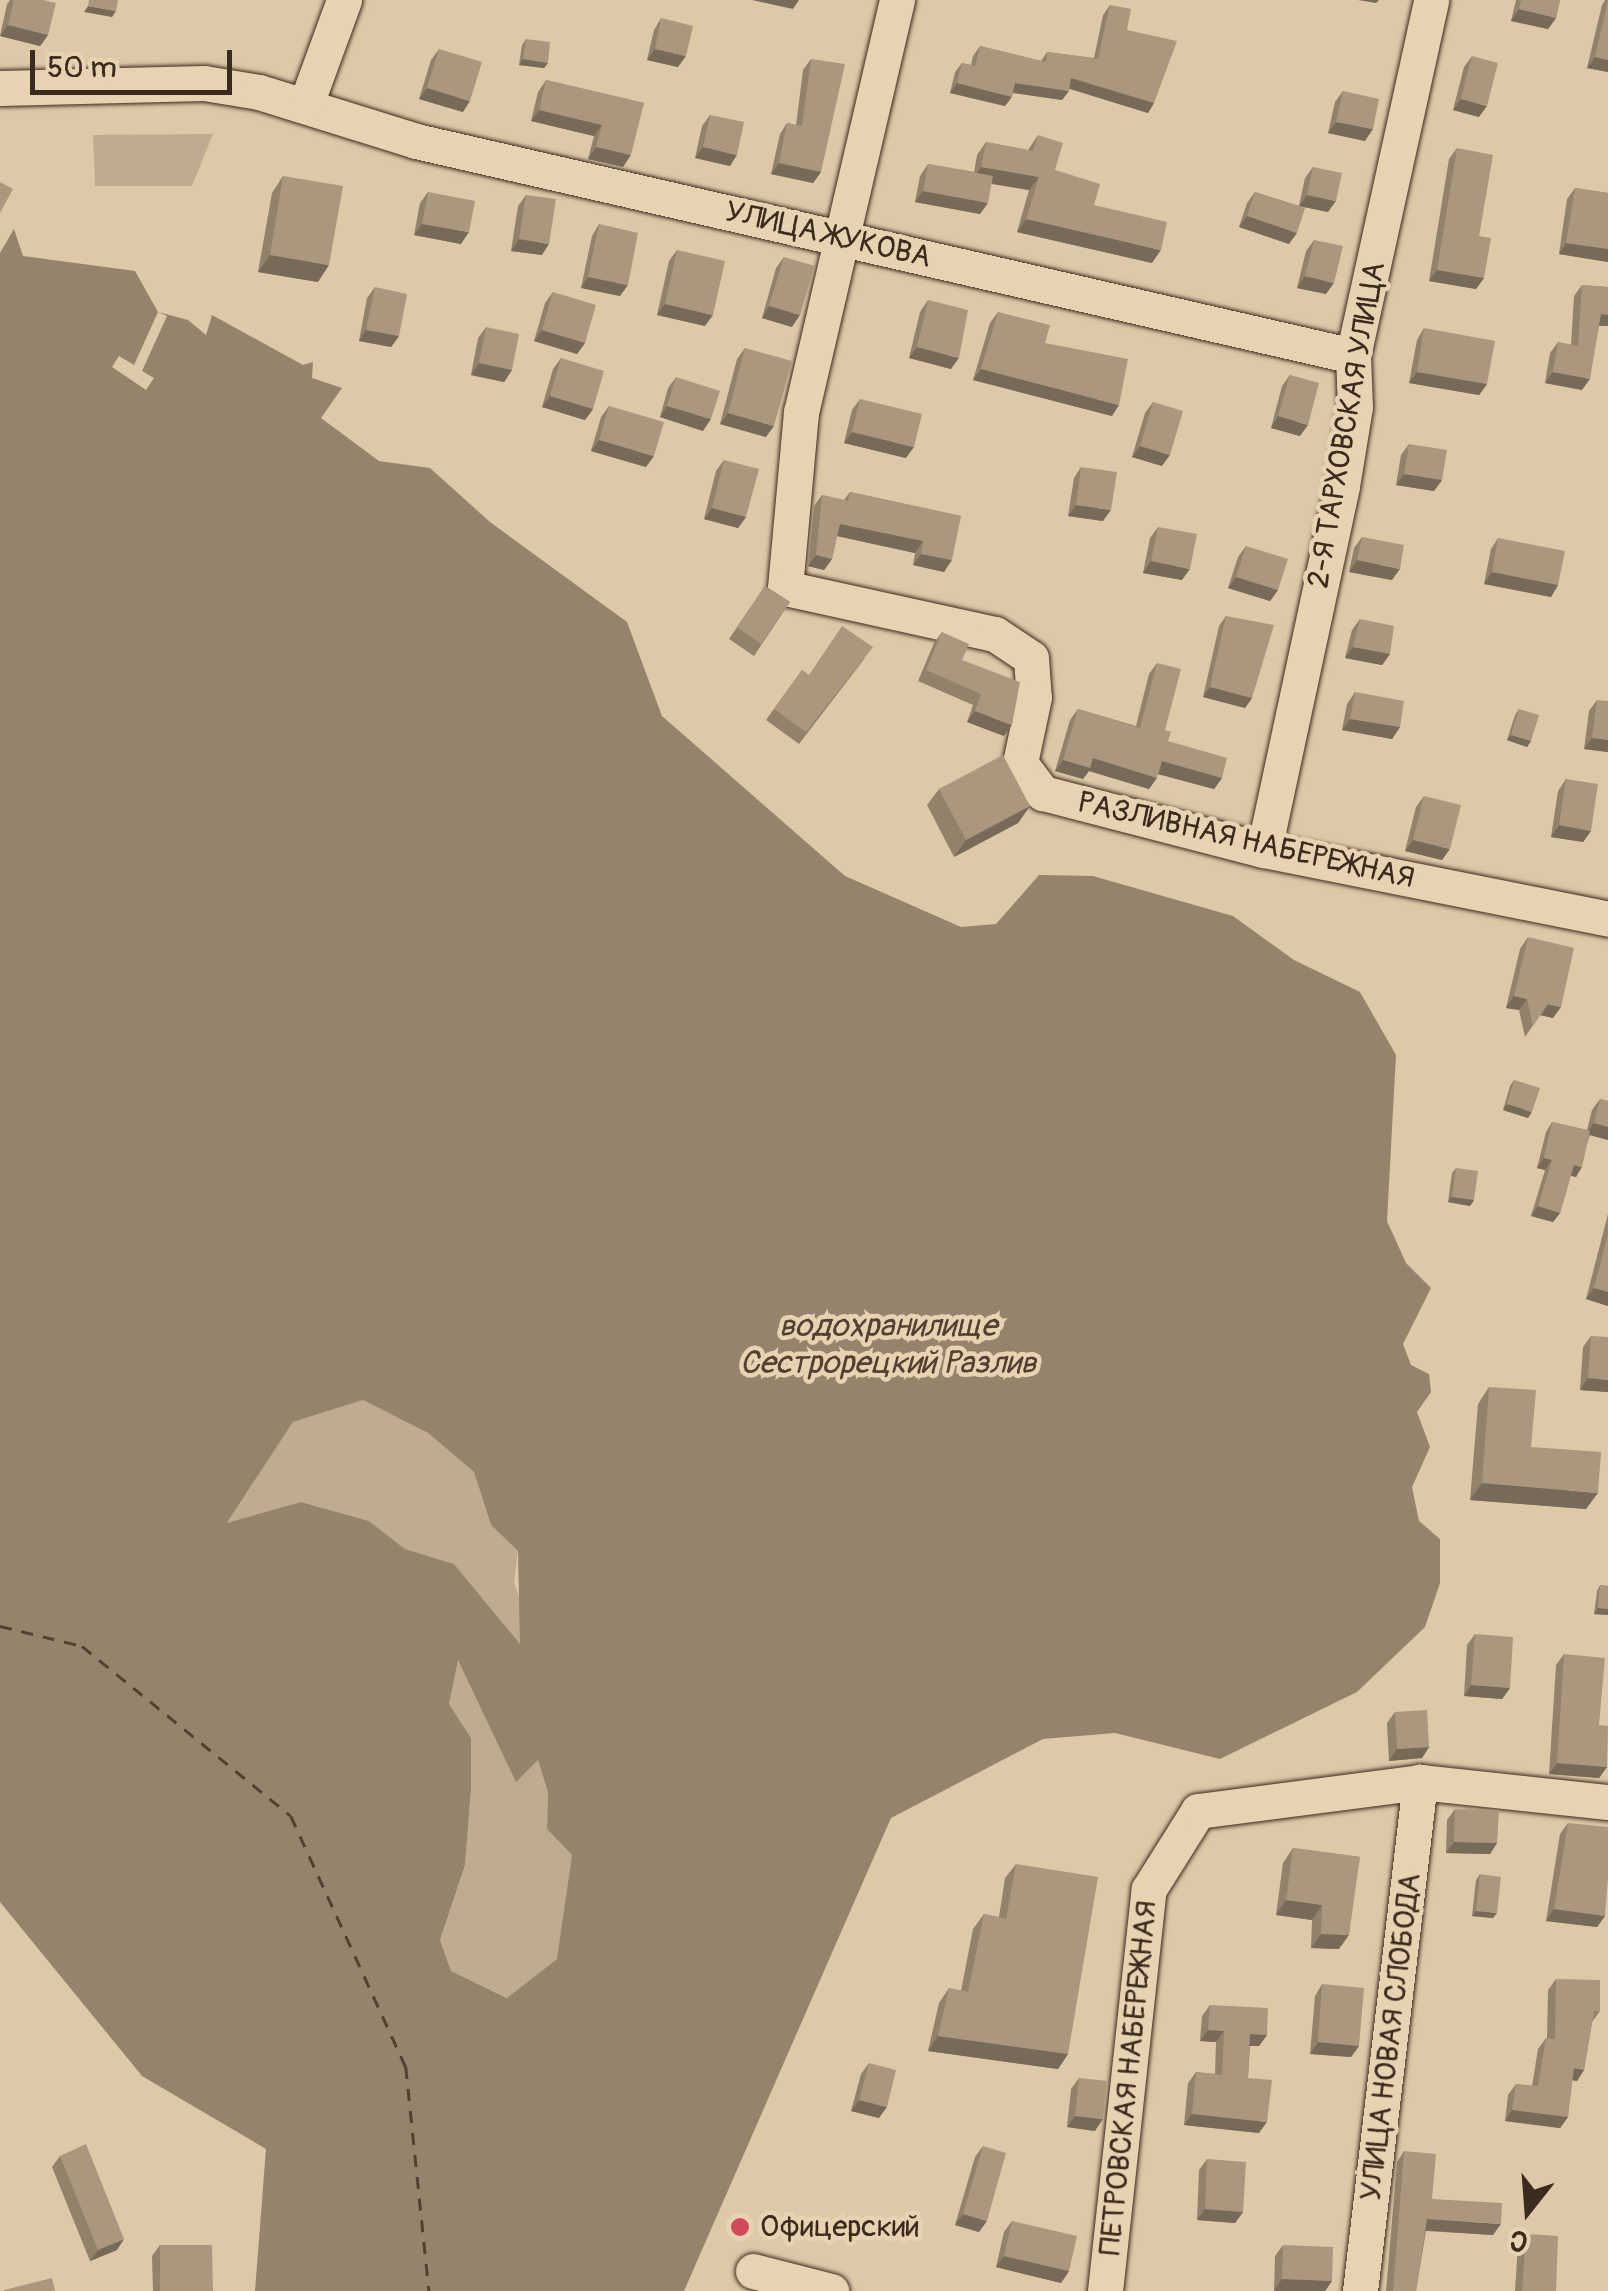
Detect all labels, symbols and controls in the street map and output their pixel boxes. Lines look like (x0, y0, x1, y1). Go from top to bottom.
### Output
scale bar (35, 30, 238, 92)
text: 50 m (47, 49, 117, 86)
street label: УЛИЦА ЖУКОВА (722, 194, 934, 276)
street label: 2-Я ТАРХОВСКАЯ УЛИЦА (1301, 259, 1393, 591)
street label: РАЗЛИВНАЯ НАБЕРЕЖНАЯ (1074, 785, 1418, 897)
water label: водохранилище Сестрорецкий Разлив (740, 1308, 1036, 1383)
street label: УЛИЦА НОВАЯ СЛОБОДА (1353, 1871, 1429, 2203)
street label: ПЕТРОВСКАЯ НАБЕРЕЖНАЯ (1092, 1899, 1166, 2257)
north arrow (1478, 2161, 1578, 2261)
place label: Офицерский (760, 2209, 920, 2245)
marker: Офицерский (729, 2216, 751, 2238)
text: С (1506, 2221, 1532, 2259)

